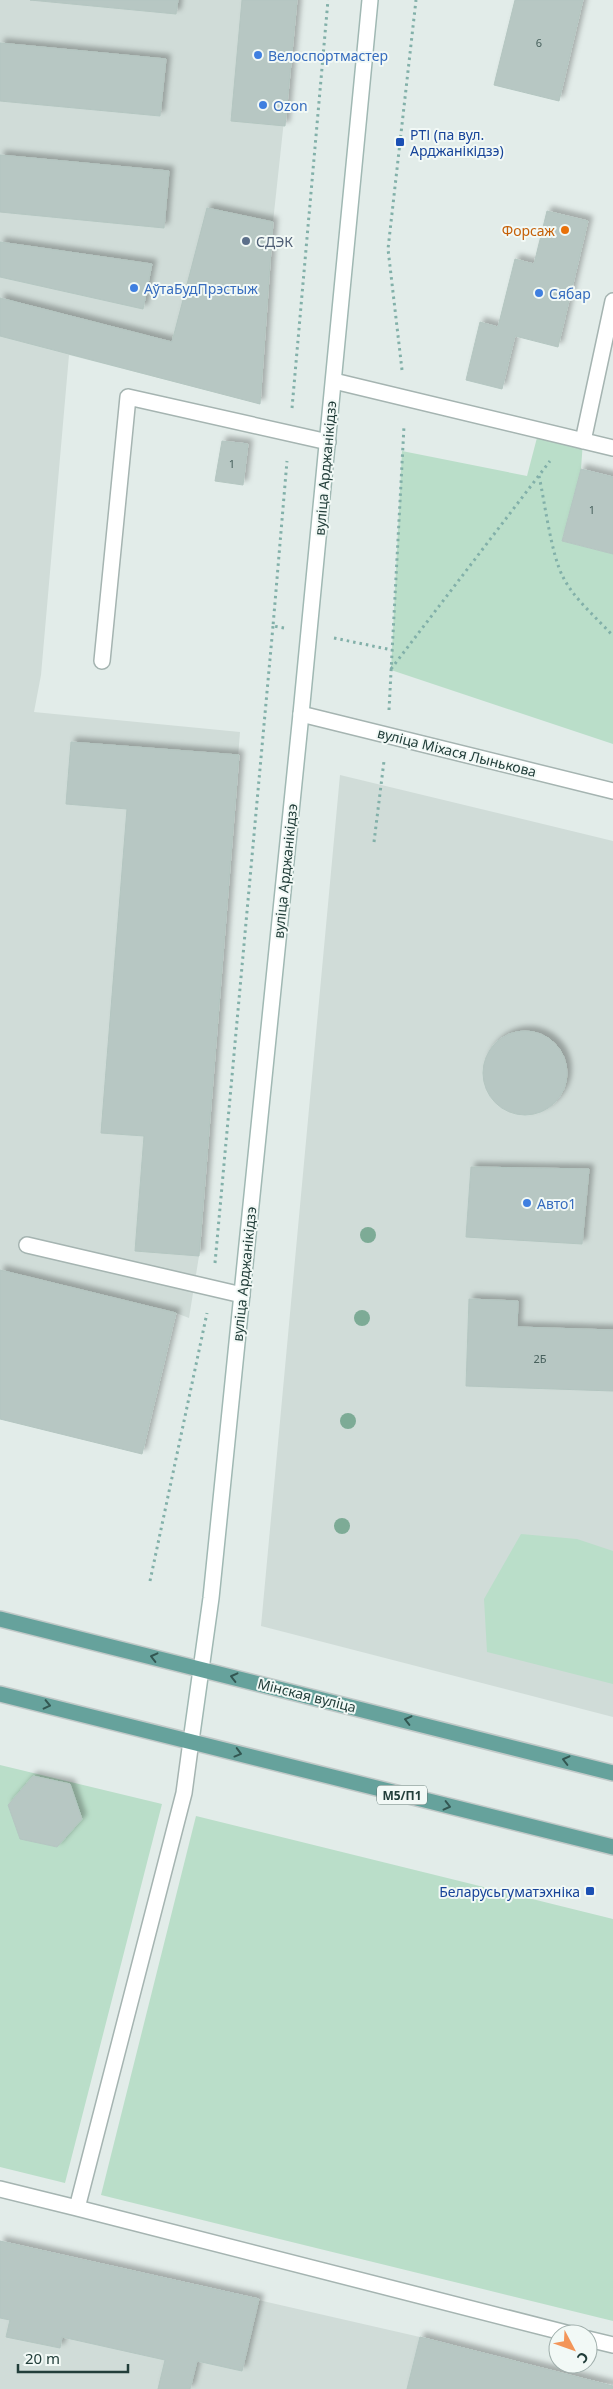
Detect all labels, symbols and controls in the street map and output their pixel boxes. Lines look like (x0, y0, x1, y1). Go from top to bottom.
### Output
house number: 6 (536, 35, 542, 50)
place label: Велоспортмастер (268, 46, 388, 65)
marker: Велоспортмастер (252, 49, 264, 61)
place label: Ozon (273, 96, 308, 115)
marker: Ozon (257, 99, 269, 111)
place label: РТІ (па вул. Арджанікідзэ) (410, 125, 504, 160)
marker: РТІ (па вул. Арджанікідзэ) (394, 136, 406, 148)
place label: Форсаж (502, 221, 555, 240)
marker: Форсаж (559, 224, 571, 236)
place label: СДЭК (256, 232, 293, 251)
marker: СДЭК (240, 235, 252, 247)
place label: АўтаБудПрэстыж (144, 279, 258, 298)
marker: АўтаБудПрэстыж (128, 282, 140, 294)
place label: Сябар (549, 284, 591, 303)
marker: Сябар (533, 287, 545, 299)
street label: вуліца Арджанікідзэ (310, 400, 340, 536)
house number: 1 (229, 456, 235, 471)
house number: 1 (589, 502, 595, 517)
street label: вуліца Міхася Лынькова (376, 723, 538, 781)
street label: вуліца Арджанікідзэ (268, 803, 302, 939)
place label: Авто1 (537, 1194, 576, 1213)
marker: Авто1 (521, 1197, 533, 1209)
street label: вуліца Арджанікідзэ (227, 1206, 261, 1342)
house number: 2Б (533, 1351, 547, 1366)
one-way arrow (150, 1652, 159, 1663)
one-way arrow (229, 1672, 238, 1683)
street label: Мінская вуліца (256, 1674, 358, 1716)
one-way arrow (43, 1699, 52, 1710)
one-way arrow (404, 1715, 413, 1726)
one-way arrow (234, 1747, 243, 1758)
one-way arrow (562, 1756, 570, 1766)
road number: М5/П1 (377, 1786, 427, 1804)
one-way arrow (442, 1800, 451, 1811)
place label: Беларусьгуматэхніка (439, 1882, 580, 1901)
marker: Беларусьгуматэхніка (584, 1885, 596, 1897)
north arrow (548, 2324, 598, 2374)
scale bar (18, 2342, 128, 2374)
text: 20 m (25, 2348, 60, 2368)
text: С (573, 2348, 593, 2367)

